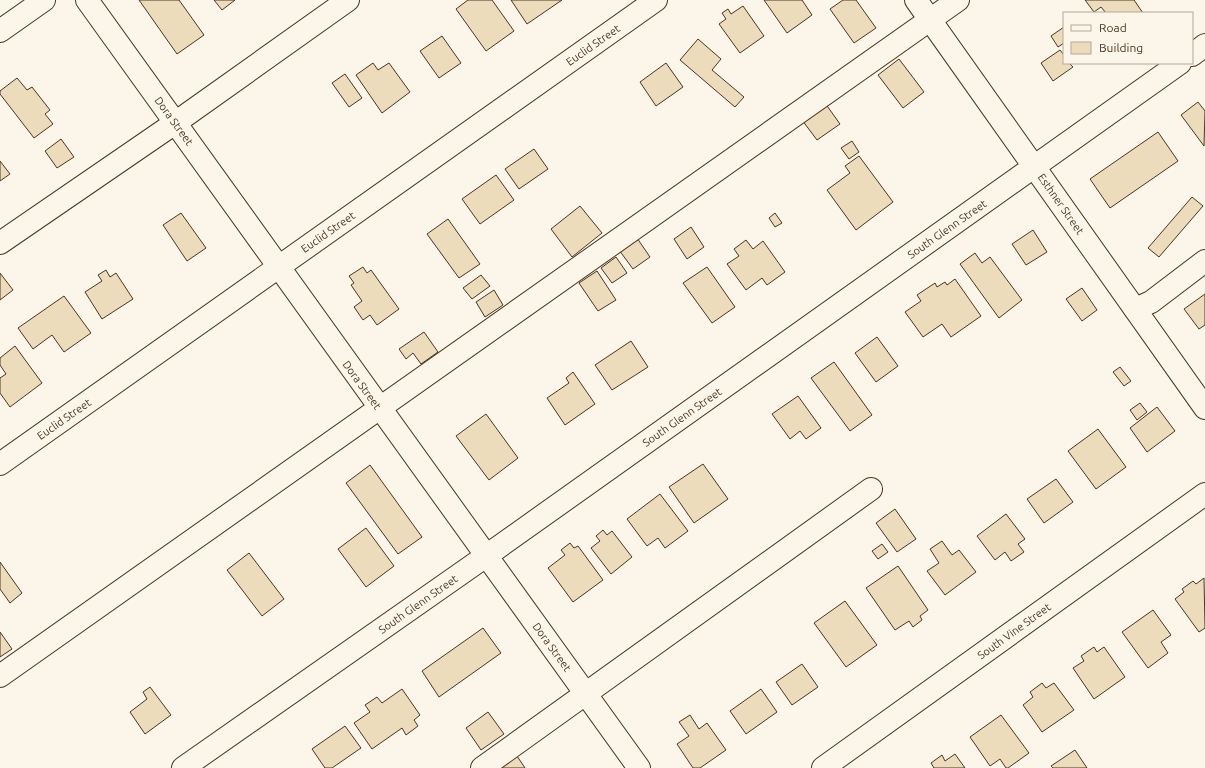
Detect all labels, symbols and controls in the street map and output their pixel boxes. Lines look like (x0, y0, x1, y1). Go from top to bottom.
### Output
legend (1063, 12, 1193, 64)
text: Road (1099, 21, 1127, 34)
street label: Euclid Street (564, 22, 623, 68)
text: Building (1099, 41, 1143, 54)
street label: Dora Street (152, 94, 196, 148)
street label: Esthner Street (1036, 171, 1087, 237)
street label: South Glenn Street (905, 197, 989, 261)
street label: Euclid Street (299, 209, 358, 255)
street label: Dora Street (340, 358, 384, 412)
street label: South Glenn Street (640, 385, 724, 449)
street label: Euclid Street (35, 396, 94, 442)
street label: South Glenn Street (376, 572, 460, 636)
street label: South Vine Street (975, 600, 1053, 661)
street label: Dora Street (530, 620, 574, 674)

